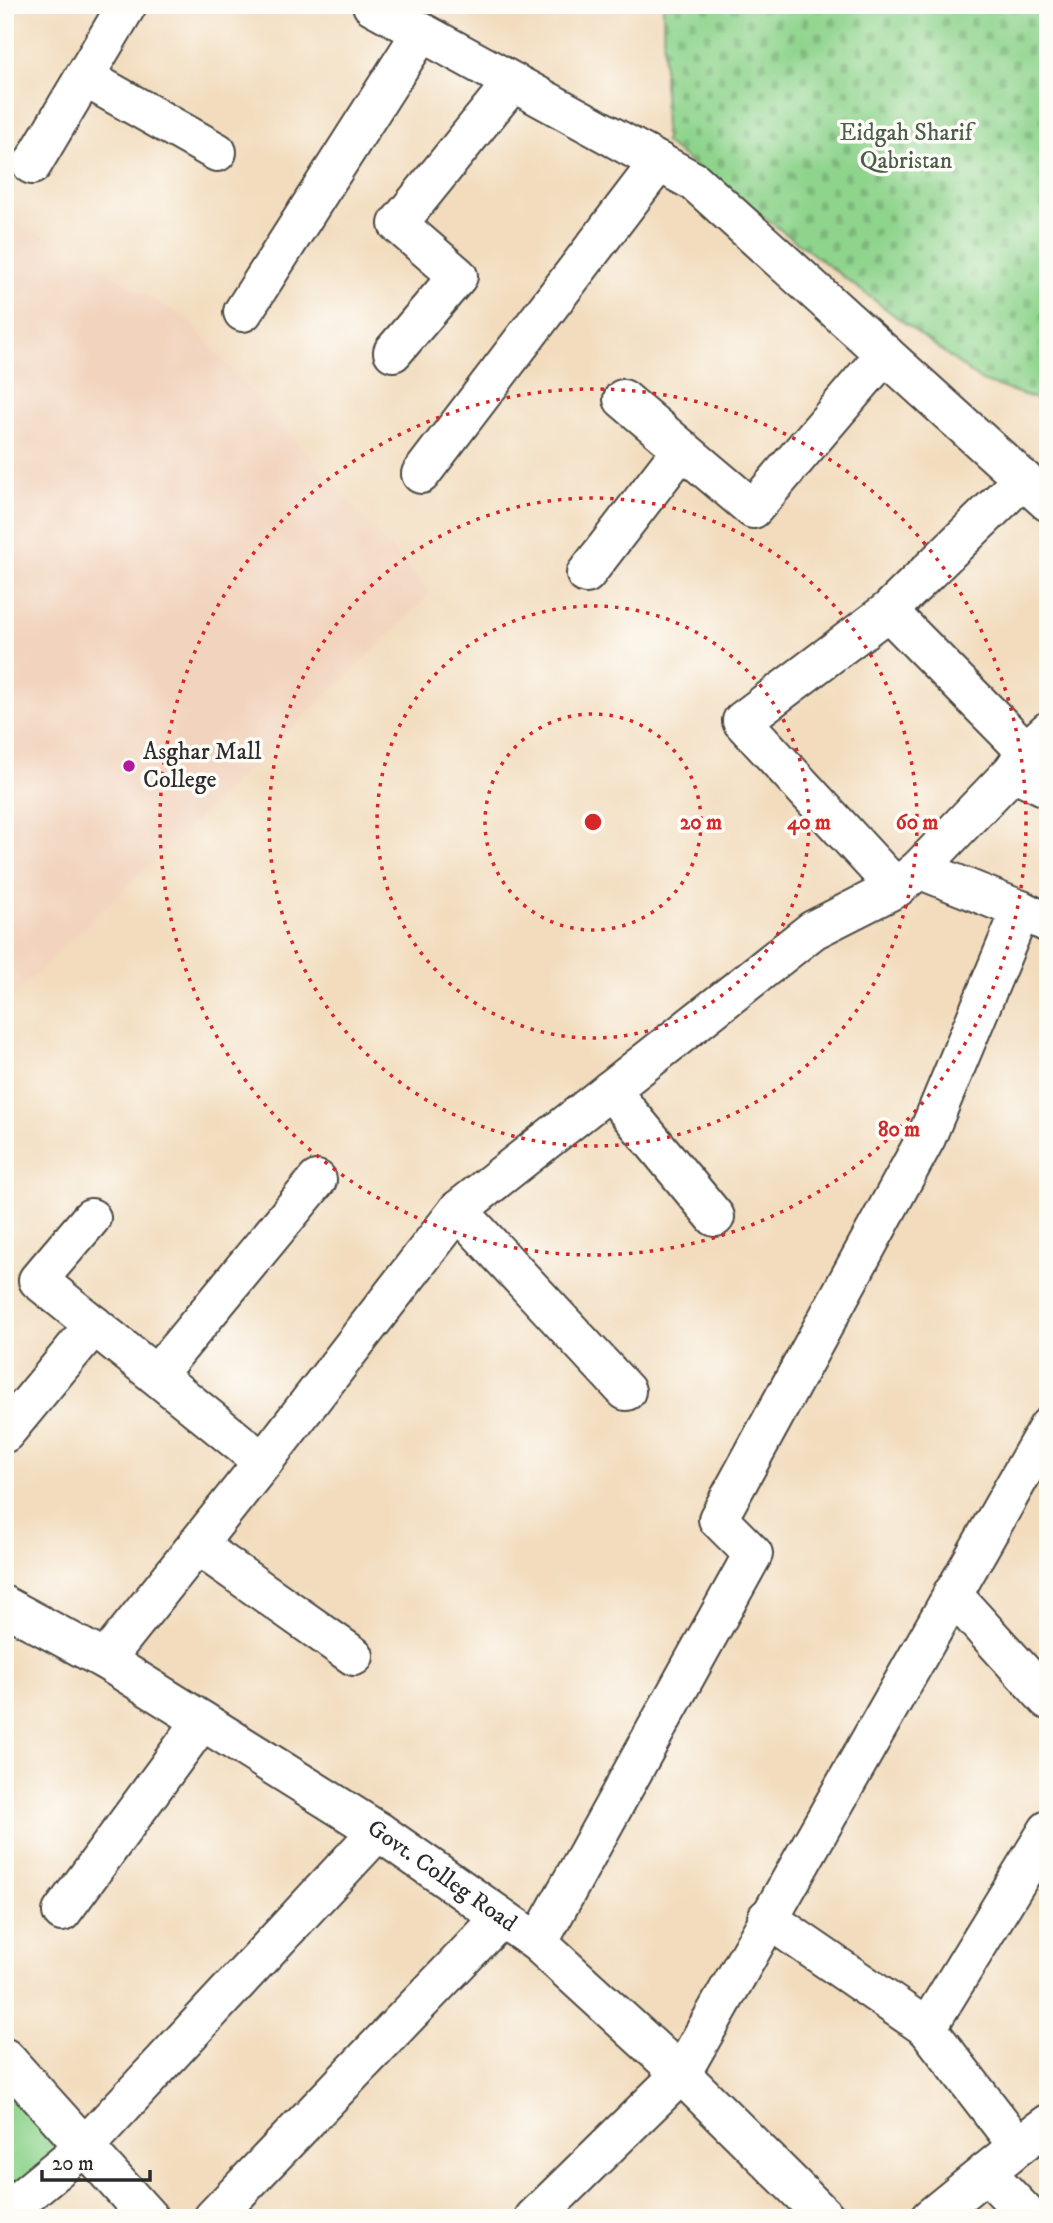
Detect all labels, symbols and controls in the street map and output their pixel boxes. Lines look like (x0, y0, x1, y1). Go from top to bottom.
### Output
park label: Eidgah Sharif Qabristan (840, 118, 976, 176)
place label: Asghar Mall College (143, 737, 262, 795)
marker: Asghar Mall College (121, 758, 137, 774)
centre of rings (581, 810, 605, 834)
text: 20 m (680, 810, 722, 836)
text: 40 m (787, 810, 831, 836)
text: 60 m (896, 810, 938, 836)
text: 80 m (878, 1117, 920, 1143)
street label: Govt. Colleg Road (362, 1813, 523, 1939)
scale bar (42, 2139, 150, 2183)
text: 20 m (52, 2151, 94, 2177)

